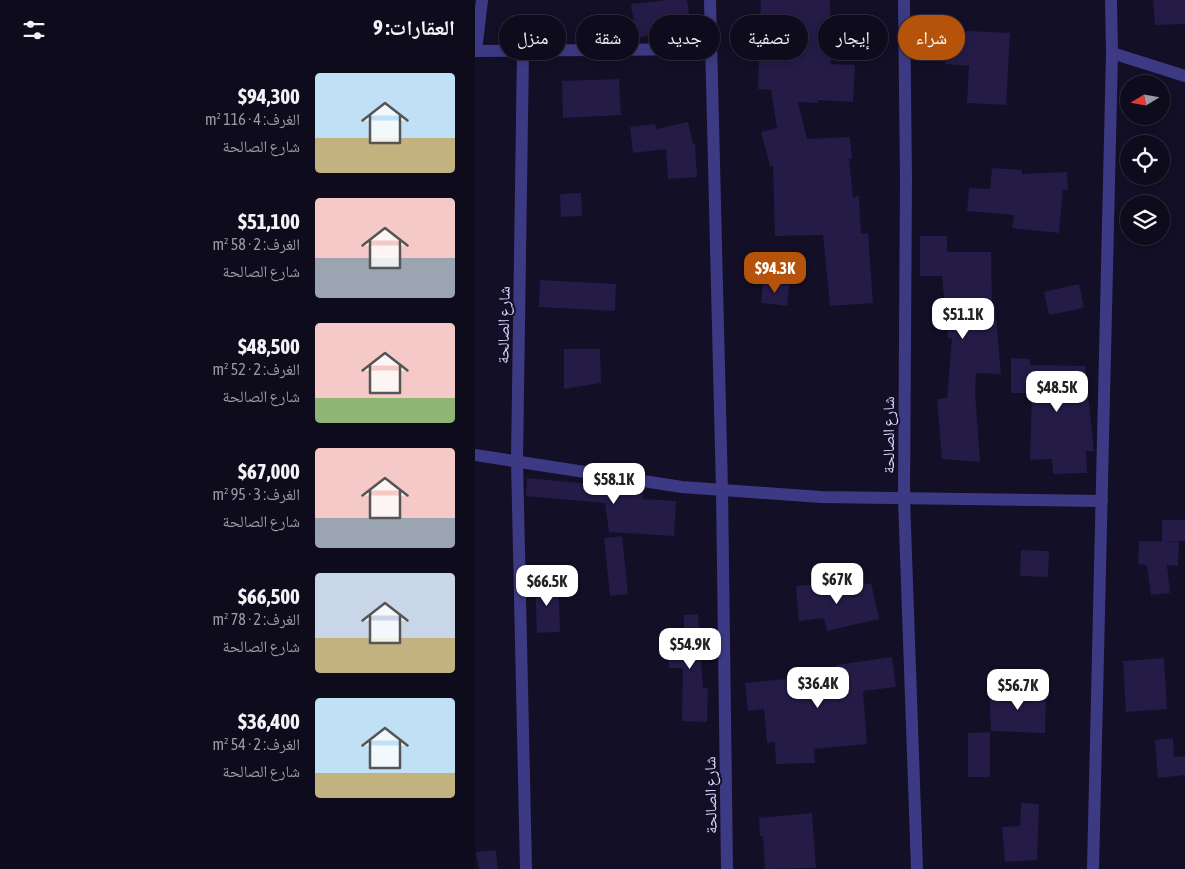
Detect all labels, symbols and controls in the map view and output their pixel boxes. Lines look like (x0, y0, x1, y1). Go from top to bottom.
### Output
text: العقارات: 9 (373, 15, 455, 39)
chip: منزل (499, 15, 566, 60)
chip: شقة (576, 15, 639, 60)
chip: جديد (649, 15, 720, 60)
chip: تصفية (730, 15, 808, 60)
chip: إيجار (818, 15, 888, 60)
chip: شراء (898, 15, 965, 60)
icon: filters (20, 16, 48, 44)
north arrow (1120, 75, 1170, 125)
map controls (1120, 75, 1170, 245)
text: $94,300 (238, 84, 300, 108)
icon: home (355, 93, 415, 153)
text: الغرف: 4 · 116 m² (205, 110, 300, 128)
button: locate (1120, 135, 1170, 185)
text: شارع الصالحة (222, 137, 300, 155)
button: layers (1120, 195, 1170, 245)
text: $51,100 (238, 209, 300, 233)
icon: home (355, 218, 415, 278)
text: الغرف: 2 · 58 m² (212, 235, 300, 253)
pin: $94.3K (734, 252, 816, 294)
text: $94.3K (755, 259, 795, 277)
text: شارع الصالحة (222, 262, 300, 280)
street label: شارع الصالحة (493, 286, 515, 364)
pin: $51.1K (922, 298, 1004, 340)
text: $51.1K (943, 305, 983, 323)
text: $48,500 (238, 334, 300, 358)
icon: home (355, 343, 415, 403)
text: الغرف: 2 · 52 m² (212, 360, 300, 378)
pin: $48.5K (1016, 370, 1098, 413)
text: $48.5K (1037, 378, 1077, 396)
text: شارع الصالحة (222, 387, 300, 405)
street label: شارع الصالحة (879, 396, 899, 474)
text: $67,000 (238, 459, 300, 483)
pin: $58.1K (573, 462, 655, 505)
icon: home (355, 468, 415, 528)
text: $58.1K (594, 470, 634, 488)
text: الغرف: 3 · 95 m² (212, 485, 300, 503)
text: شارع الصالحة (222, 512, 300, 530)
pin: $67K (807, 562, 867, 605)
pin: $66.5K (506, 564, 588, 607)
text: $67K (822, 570, 852, 588)
text: $66.5K (527, 572, 567, 590)
text: $66,500 (238, 584, 300, 608)
icon: home (355, 593, 415, 653)
text: الغرف: 2 · 78 m² (212, 610, 300, 628)
pin: $54.9K (649, 628, 731, 670)
text: $54.9K (670, 635, 710, 653)
text: شارع الصالحة (222, 637, 300, 655)
pin: $36.4K (777, 666, 859, 709)
pin: $56.7K (977, 668, 1059, 711)
text: $36.4K (798, 674, 838, 692)
text: $56.7K (998, 676, 1038, 694)
text: $36,400 (238, 709, 300, 733)
icon: home (355, 718, 415, 778)
text: الغرف: 2 · 54 m² (212, 735, 300, 753)
street label: شارع الصالحة (700, 756, 722, 834)
text: شارع الصالحة (222, 762, 300, 780)

